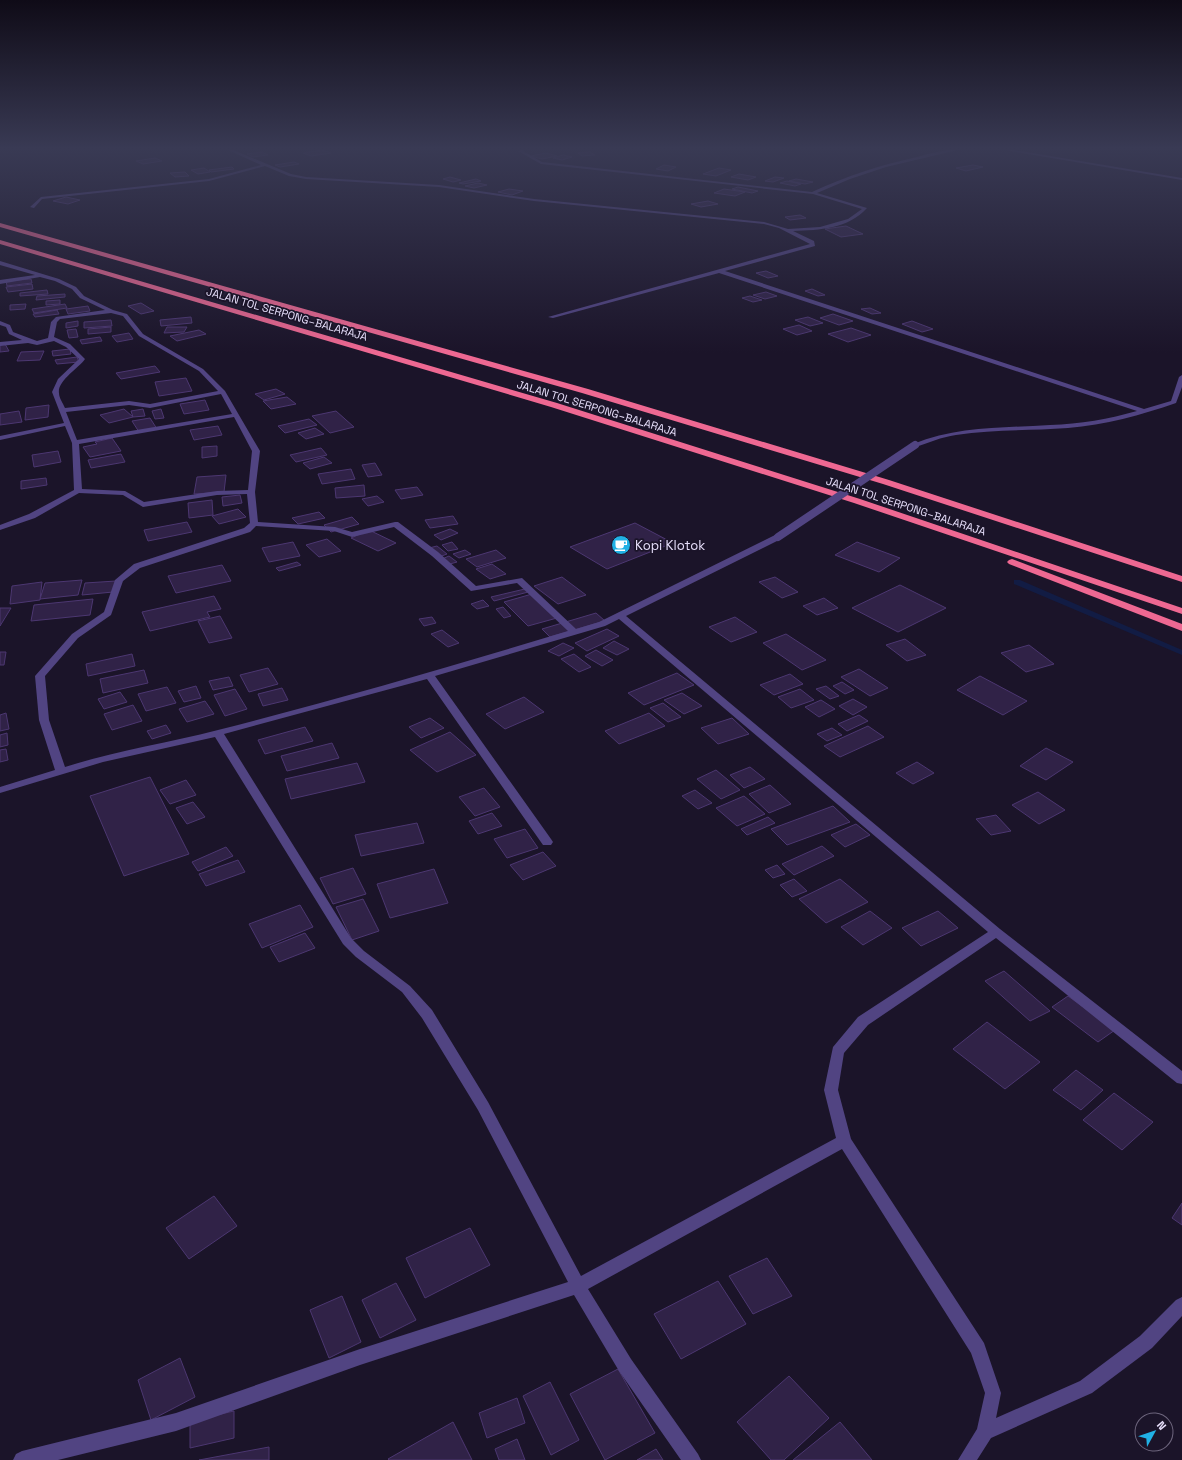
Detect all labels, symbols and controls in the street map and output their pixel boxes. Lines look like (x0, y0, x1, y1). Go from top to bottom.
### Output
street label: JALAN TOL SERPONG–BALARAJA (205, 284, 369, 344)
street label: JALAN TOL SERPONG–BALARAJA (515, 377, 679, 439)
street label: JALAN TOL SERPONG–BALARAJA (824, 474, 988, 538)
cafe icon: Kopi Klotok (610, 534, 632, 556)
place label: Kopi Klotok (635, 537, 705, 554)
north arrow (1134, 1412, 1174, 1452)
text: N (1154, 1418, 1169, 1433)

